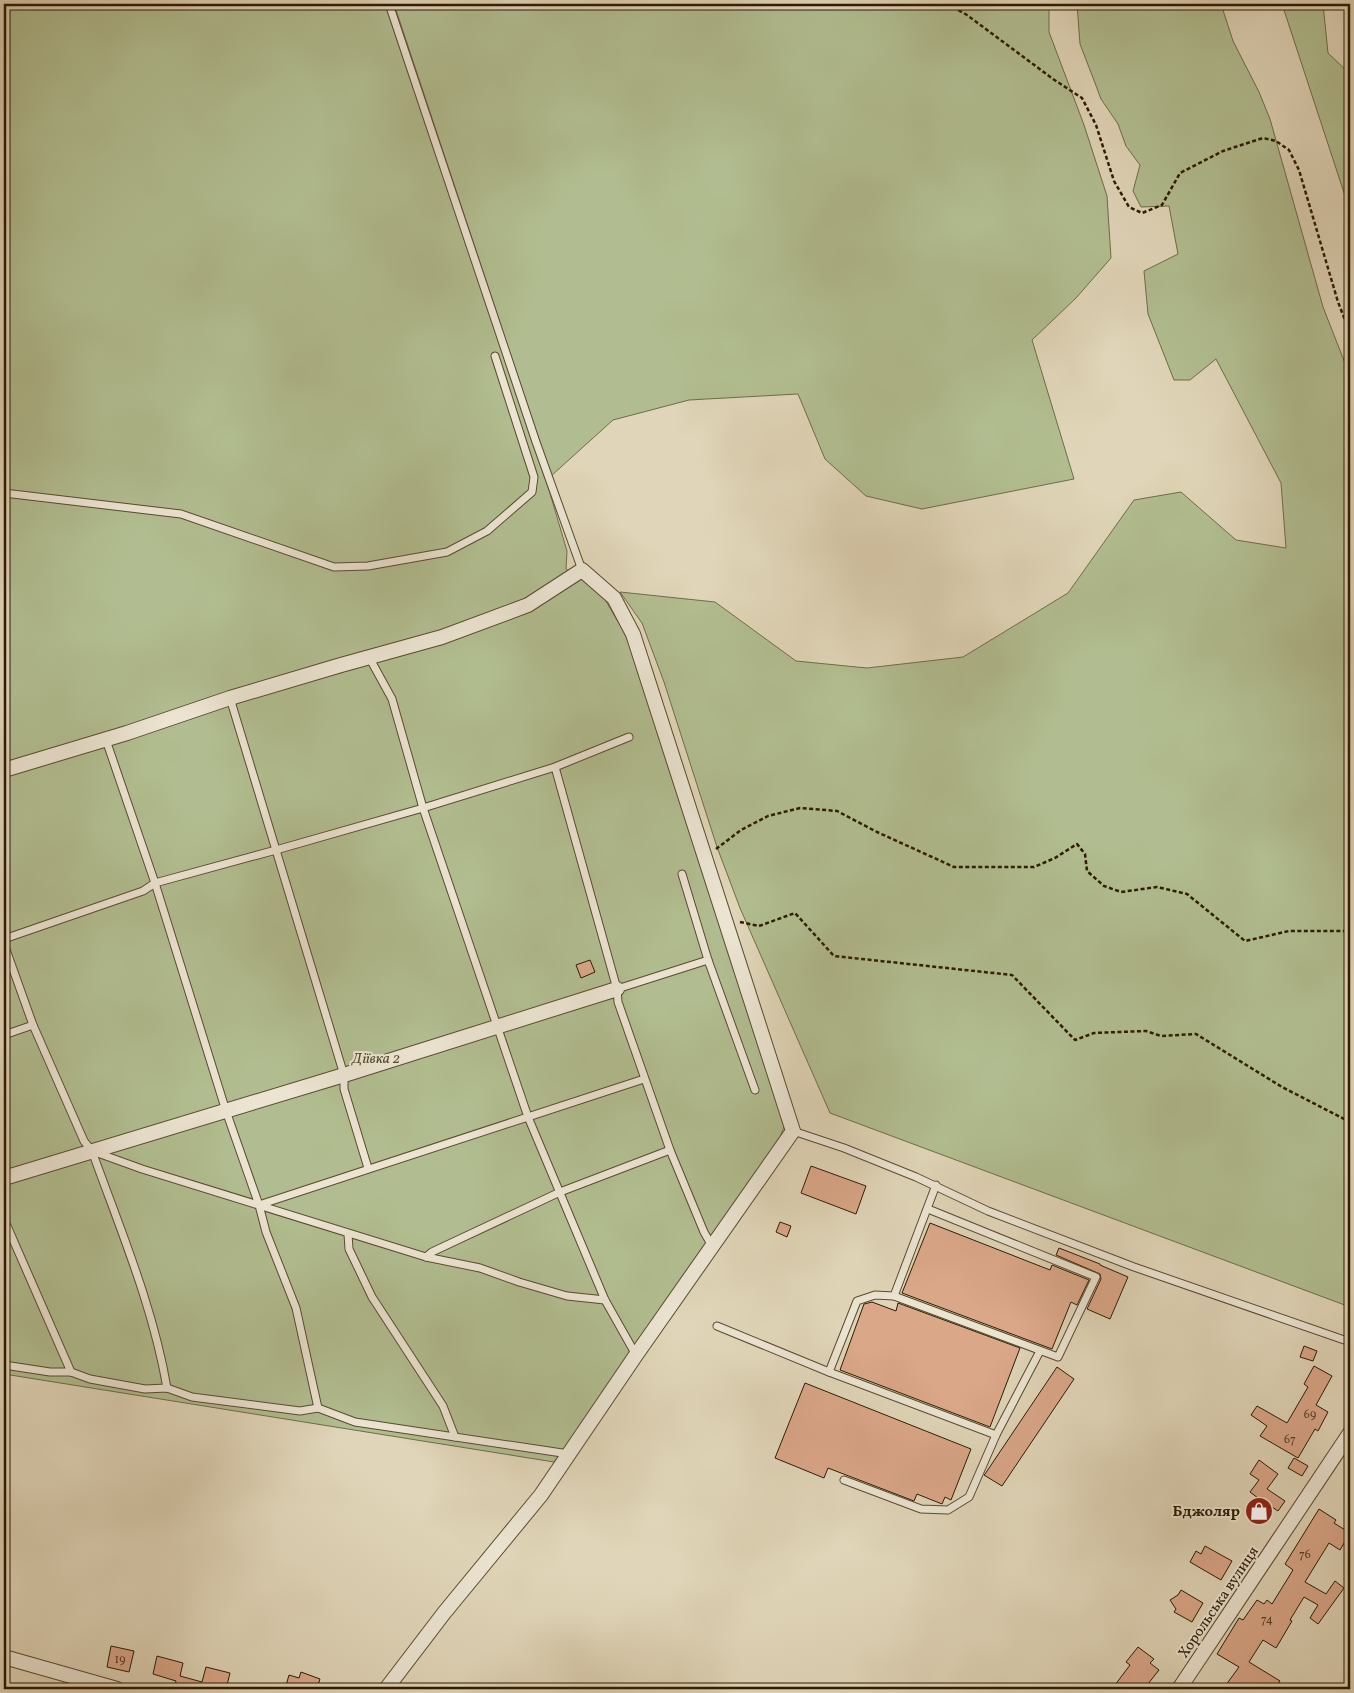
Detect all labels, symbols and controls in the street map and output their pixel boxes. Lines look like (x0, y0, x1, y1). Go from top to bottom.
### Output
park label: Діївка 2 (351, 1049, 400, 1070)
house number: 69 (1304, 1407, 1316, 1423)
house number: 67 (1284, 1432, 1296, 1448)
shop icon: Бджоляр (1244, 1496, 1274, 1526)
place label: Бджоляр (1172, 1502, 1240, 1523)
street label: Хорольська вулиця (1174, 1543, 1265, 1663)
house number: 76 (1299, 1547, 1311, 1563)
house number: 74 (1261, 1612, 1273, 1628)
house number: 19 (115, 1652, 125, 1668)

